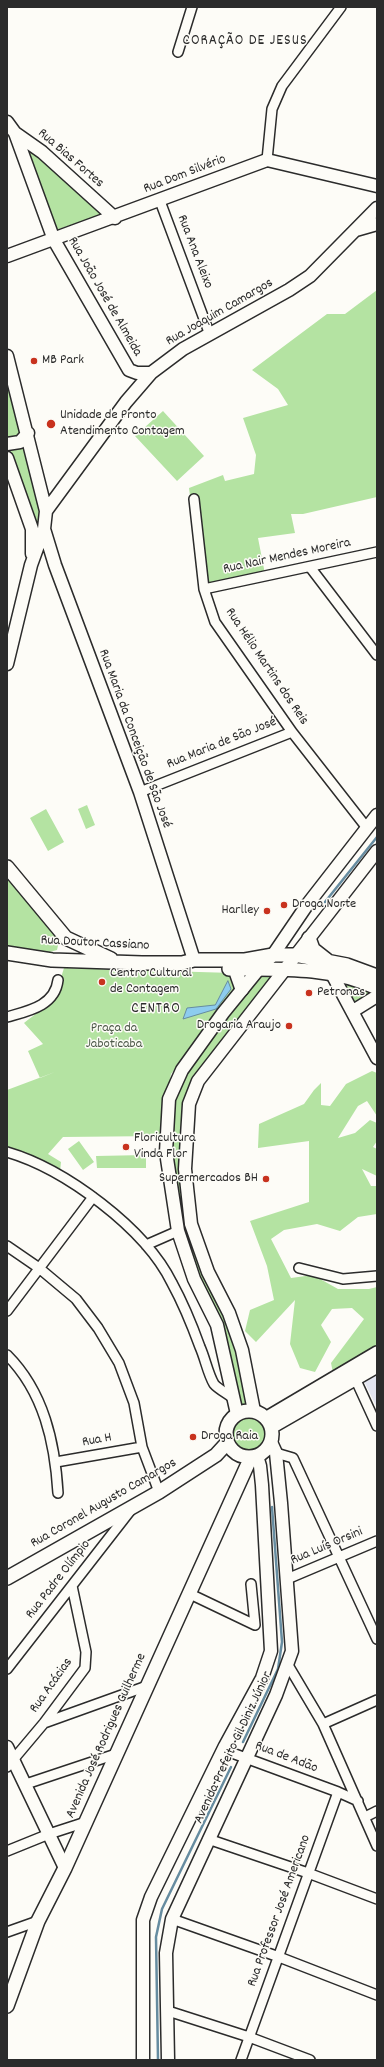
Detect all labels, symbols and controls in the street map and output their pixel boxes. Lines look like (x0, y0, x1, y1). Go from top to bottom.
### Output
district label: CORAÇÃO DE JESUS (183, 33, 307, 51)
street label: Rua Bias Fortes (33, 126, 107, 192)
street label: Rua Dom Silvério (141, 152, 229, 198)
street label: Rua Ana Aleixo (172, 213, 216, 291)
street label: Rua João José de Almeida (63, 234, 145, 360)
street label: Rua Joaquim Camargos (163, 275, 277, 351)
place label: MB Park (42, 353, 84, 369)
marker: MB Park (29, 356, 39, 366)
place label: Unidade de Pronto Atendimento Contagem (60, 408, 185, 440)
marker: Unidade de Pronto Atendimento Contagem (45, 418, 57, 430)
street label: Rua Nair Mendes Moreira (222, 535, 352, 579)
street label: Rua Hélio Martins dos Reis (221, 605, 311, 729)
street label: Rua Maria da Conceição de São José (94, 647, 174, 831)
street label: Rua Maria de São José (165, 714, 279, 774)
place label: Droga Norte (292, 897, 356, 913)
marker: Droga Norte (279, 900, 289, 910)
place label: Harlley (222, 903, 259, 919)
marker: Harlley (262, 906, 272, 916)
street label: Rua Doutor Cassiano (40, 933, 150, 955)
place label: Centro Cultural de Contagem (110, 966, 192, 998)
marker: Centro Cultural de Contagem (97, 977, 107, 987)
place label: Petronas (317, 985, 365, 1001)
marker: Petronas (304, 988, 314, 998)
district label: CENTRO (131, 1001, 181, 1019)
place label: Drogaria Araujo (197, 1018, 281, 1034)
park label: Praça da Jaboticaba (86, 1021, 142, 1054)
marker: Drogaria Araujo (284, 1021, 294, 1031)
place label: Floricultura Vinda Flor (134, 1131, 196, 1164)
marker: Floricultura Vinda Flor (121, 1142, 131, 1152)
place label: Supermercados BH (159, 1171, 258, 1187)
marker: Supermercados BH (261, 1174, 271, 1184)
place label: Droga Raia (201, 1429, 258, 1445)
street label: Rua H (81, 1430, 113, 1452)
marker: Droga Raia (188, 1432, 198, 1442)
street label: Rua Coronel Augusto Camargos (28, 1455, 180, 1553)
street label: Rua Luís Orsini (288, 1524, 366, 1570)
street label: Rua Padre Olímpio (23, 1537, 95, 1623)
street label: Avenida José Rodrigues Guilherme (63, 1651, 151, 1821)
street label: Rua Acácias (27, 1655, 77, 1717)
street label: Avenida Prefeito Gil Diniz Júnior (191, 1669, 277, 1827)
street label: Rua de Adão (252, 1738, 320, 1778)
street label: Rua Professor José Americano (245, 1833, 315, 1989)

